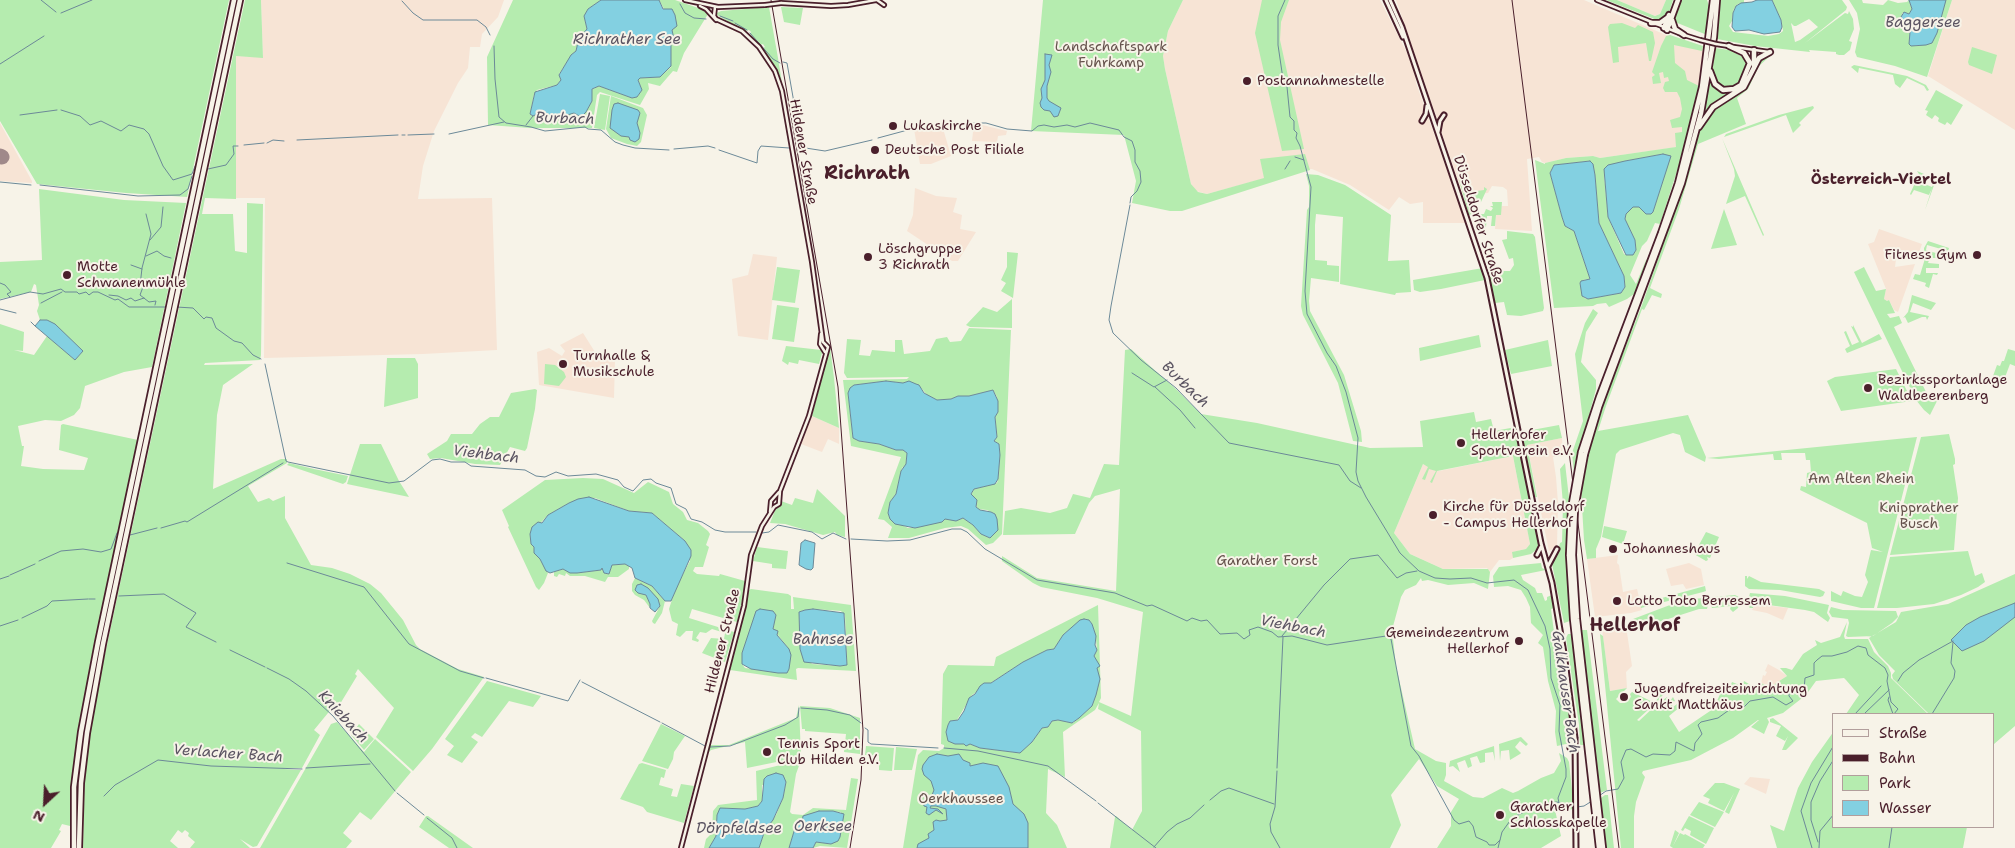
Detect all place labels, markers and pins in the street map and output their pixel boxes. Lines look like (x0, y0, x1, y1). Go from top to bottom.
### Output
place label: Postannahmestelle (1257, 73, 1385, 89)
marker: Postannahmestelle (1241, 75, 1253, 87)
place label: Lukaskirche (903, 118, 982, 134)
marker: Lukaskirche (887, 120, 899, 132)
place label: Deutsche Post Filiale (885, 142, 1024, 158)
marker: Deutsche Post Filiale (869, 144, 881, 156)
place label: Löschgruppe 3 Richrath (878, 241, 962, 274)
place label: Fitness Gym (1884, 247, 1967, 263)
marker: Fitness Gym (1971, 249, 1983, 261)
marker: Löschgruppe 3 Richrath (862, 251, 874, 263)
place label: Motte Schwanenmühle (77, 259, 186, 292)
marker: Motte Schwanenmühle (61, 269, 73, 281)
place label: Turnhalle & Musikschule (573, 348, 655, 381)
marker: Turnhalle & Musikschule (557, 358, 569, 370)
place label: Bezirkssportanlage Waldbeerenberg (1878, 372, 2007, 404)
marker: Bezirkssportanlage Waldbeerenberg (1862, 382, 1874, 394)
place label: Hellerhofer Sportverein e.V. (1471, 427, 1573, 460)
marker: Hellerhofer Sportverein e.V. (1455, 437, 1467, 449)
place label: Kirche für Düsseldorf - Campus Hellerhof (1443, 499, 1585, 532)
marker: Kirche für Düsseldorf - Campus Hellerhof (1427, 509, 1439, 521)
place label: Johanneshaus (1623, 541, 1720, 557)
marker: Johanneshaus (1607, 543, 1619, 555)
place label: Lotto Toto Berressem (1627, 593, 1770, 609)
marker: Lotto Toto Berressem (1611, 595, 1623, 607)
place label: Gemeindezentrum Hellerhof (1386, 625, 1509, 658)
marker: Gemeindezentrum Hellerhof (1513, 635, 1525, 647)
place label: Jugendfreizeiteinrichtung Sankt Matthäus (1634, 681, 1807, 714)
marker: Jugendfreizeiteinrichtung Sankt Matthäus (1618, 691, 1630, 703)
place label: Tennis Sport Club Hilden e.V. (777, 736, 879, 769)
marker: Tennis Sport Club Hilden e.V. (761, 746, 773, 758)
place label: Garather Schlosskapelle (1510, 799, 1607, 832)
marker: Garather Schlosskapelle (1494, 809, 1506, 821)

